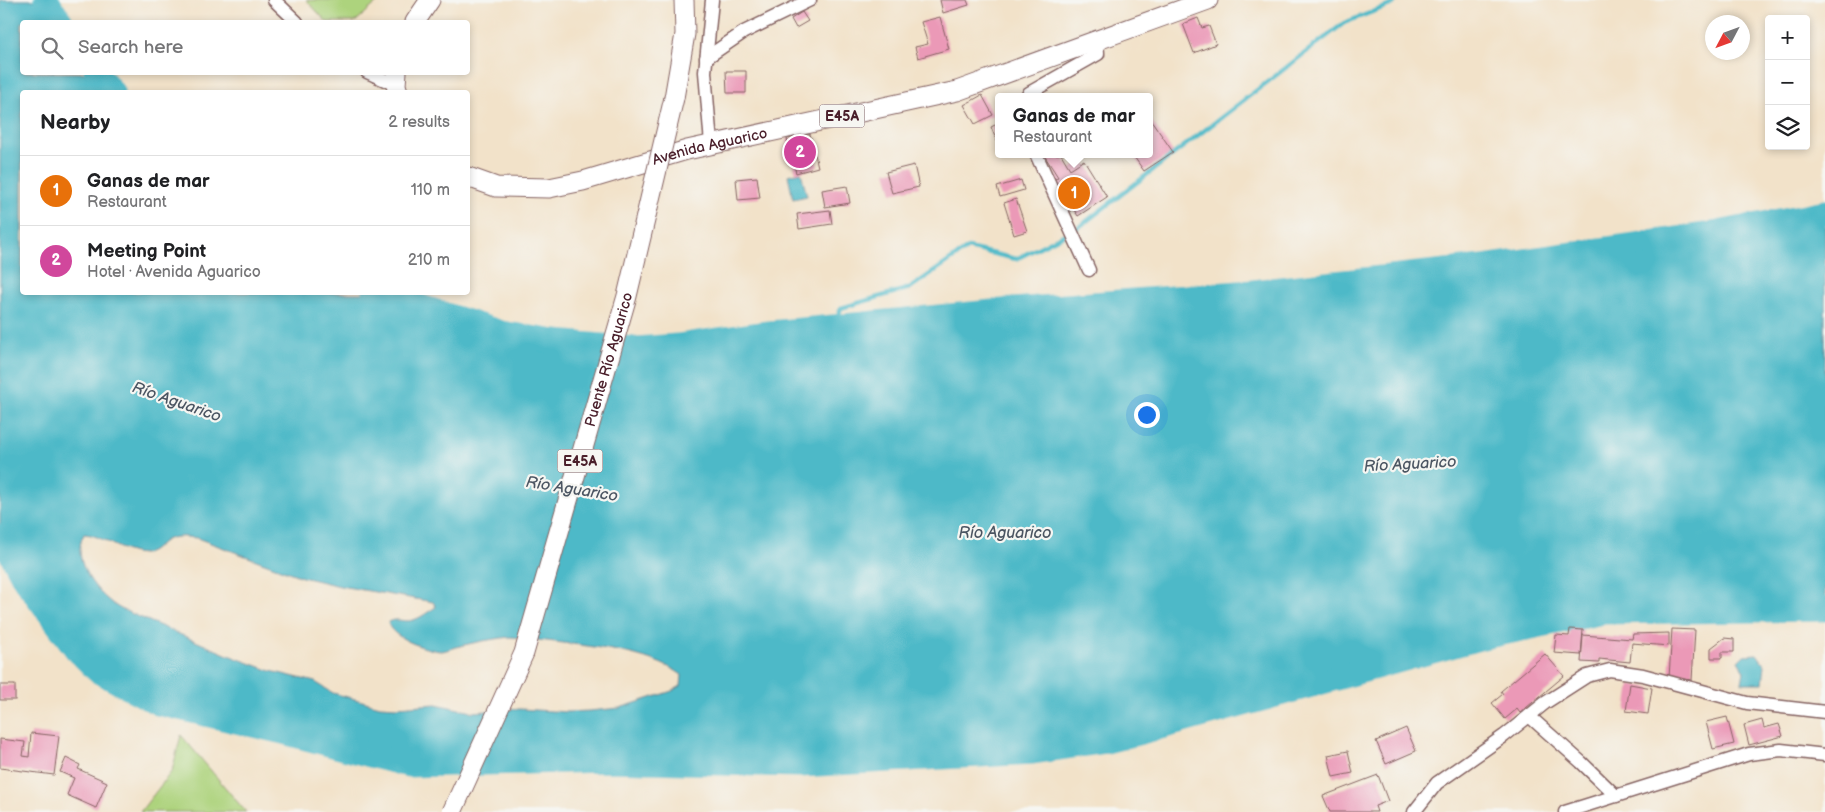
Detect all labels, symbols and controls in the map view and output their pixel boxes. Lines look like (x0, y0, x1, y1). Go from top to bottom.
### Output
north arrow (1705, 15, 1750, 60)
map controls (1765, 15, 1810, 150)
button: + (1765, 15, 1810, 60)
search box (20, 20, 470, 75)
icon: search (38, 34, 66, 62)
text: Search here (78, 36, 183, 59)
button: − (1765, 60, 1810, 105)
popup (995, 93, 1153, 158)
road number: E45A (820, 104, 864, 128)
text: Ganas de mar (1013, 105, 1135, 128)
button: layers (1765, 105, 1810, 150)
text: Nearby (40, 110, 110, 135)
text: 2 results (388, 113, 450, 132)
street label: Avenida Aguarico (650, 124, 769, 170)
text: Restaurant (1013, 128, 1092, 147)
pin: 2 (784, 133, 816, 171)
text: Ganas de mar (87, 170, 210, 193)
pin: 1 (1058, 174, 1090, 212)
text: 1 (53, 181, 59, 200)
text: 110 m (411, 181, 450, 200)
text: Restaurant (87, 193, 167, 212)
text: Meeting Point (87, 240, 206, 263)
text: 2 (51, 251, 61, 270)
text: 210 m (408, 251, 450, 270)
text: Hotel · Avenida Aguarico (87, 263, 261, 282)
street label: Puente Río Aguarico (581, 290, 638, 429)
water label: Río Aguarico (130, 378, 224, 427)
your location (1134, 402, 1160, 428)
road number: E45A (558, 450, 602, 472)
water label: Río Aguarico (1363, 453, 1457, 476)
water label: Río Aguarico (524, 473, 619, 506)
water label: Río Aguarico (959, 524, 1051, 543)

